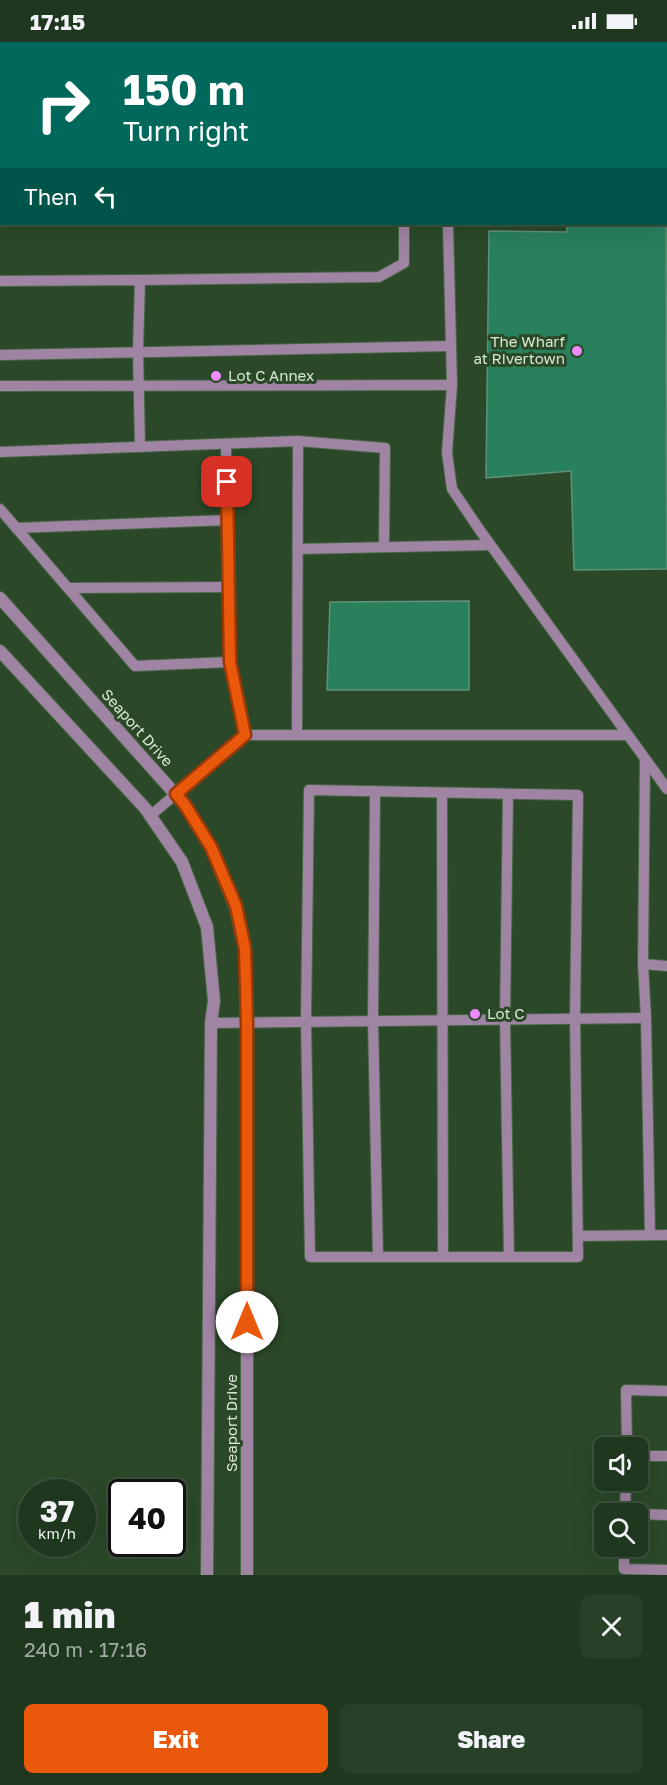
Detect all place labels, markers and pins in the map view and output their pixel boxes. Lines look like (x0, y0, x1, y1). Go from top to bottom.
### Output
place label: The Wharf at Rivertown (474, 332, 566, 367)
marker: The Wharf at Rivertown (570, 344, 584, 358)
place label: Lot C Annex (228, 366, 314, 384)
marker: Lot C Annex (209, 369, 223, 383)
pin (201, 456, 252, 507)
place label: Lot C (487, 1004, 524, 1022)
marker: Lot C (468, 1007, 482, 1021)

